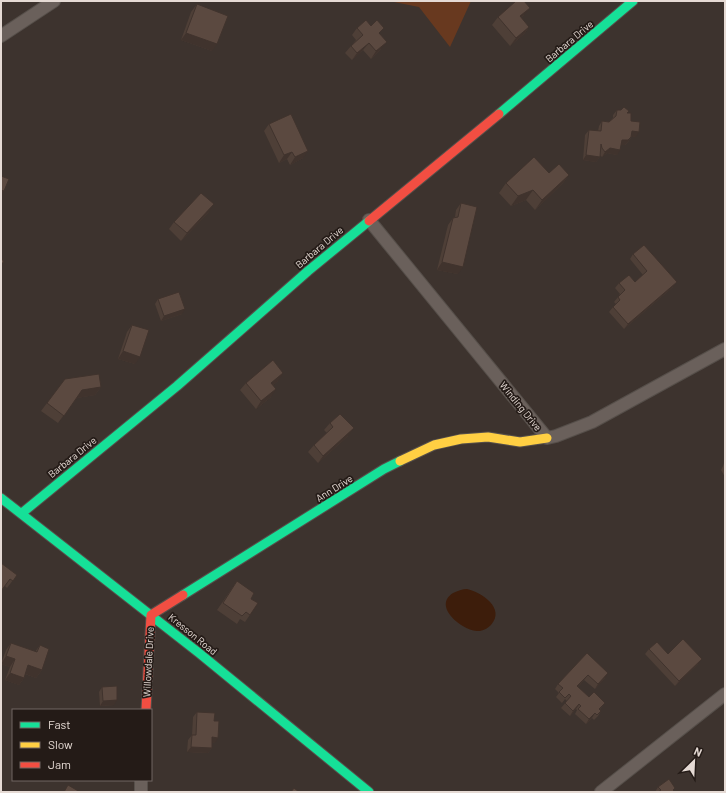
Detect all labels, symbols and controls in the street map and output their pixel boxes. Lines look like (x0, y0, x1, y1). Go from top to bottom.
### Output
street label: Barbara Drive (543, 18, 595, 64)
street label: Barbara Drive (293, 224, 345, 270)
street label: Winding Drive (498, 379, 544, 433)
street label: Barbara Drive (45, 434, 99, 480)
street label: Ann Drive (313, 472, 355, 504)
street label: Kresson Road (166, 611, 220, 657)
street label: Willowdale Drive (140, 626, 156, 698)
legend (12, 709, 152, 781)
text: Fast (48, 717, 71, 731)
text: Slow (48, 737, 73, 751)
north arrow (674, 741, 714, 781)
text: N (692, 744, 704, 759)
text: Jam (48, 757, 71, 771)

